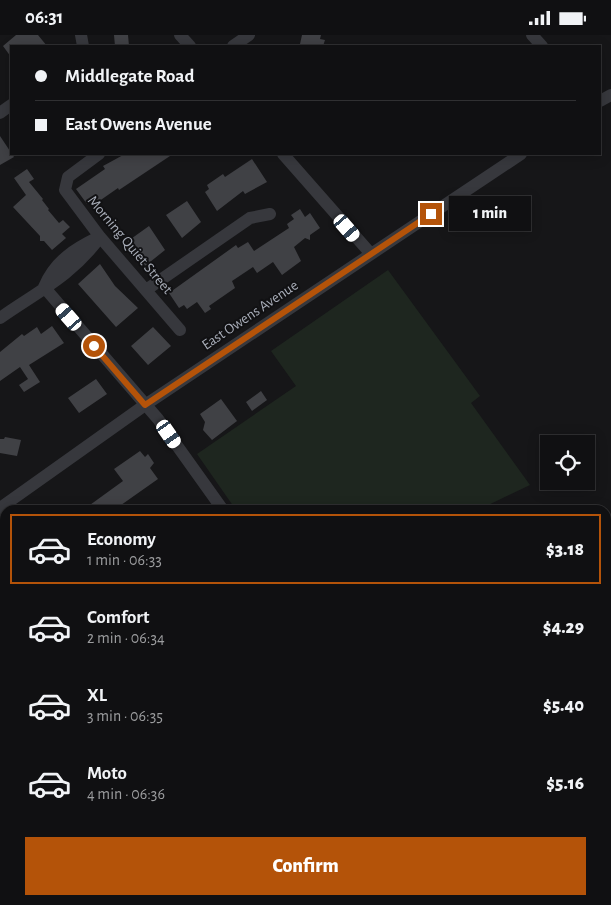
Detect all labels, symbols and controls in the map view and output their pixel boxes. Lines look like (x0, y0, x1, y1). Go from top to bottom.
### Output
text: 06:31 (25, 8, 63, 27)
text: Middlegate Road (65, 67, 195, 86)
text: East Owens Avenue (65, 115, 212, 134)
street label: Morning Quiet Street (85, 193, 175, 297)
callout: 1 min (448, 197, 531, 231)
route end (420, 203, 442, 225)
text: 1 min (473, 205, 507, 221)
car (331, 212, 362, 244)
street label: East Owens Avenue (199, 277, 301, 353)
car (53, 301, 84, 333)
route start (83, 335, 105, 357)
car (154, 417, 183, 451)
map controls (540, 435, 595, 490)
button: locate (540, 435, 595, 490)
icon: car (27, 527, 72, 572)
text: Economy (87, 530, 156, 549)
text: $3.18 (546, 540, 584, 559)
text: 1 min · 06:33 (87, 552, 162, 568)
icon: car (27, 605, 72, 650)
text: Comfort (87, 608, 149, 627)
text: $4.29 (543, 618, 584, 637)
text: 2 min · 06:34 (87, 630, 165, 646)
icon: car (27, 683, 72, 728)
text: XL (87, 686, 107, 705)
text: $5.40 (543, 696, 584, 715)
text: 3 min · 06:35 (87, 708, 163, 724)
icon: car (27, 761, 72, 806)
text: Moto (87, 764, 127, 783)
text: $5.16 (546, 774, 584, 793)
text: 4 min · 06:36 (87, 786, 165, 802)
button: Confirm (25, 837, 586, 895)

